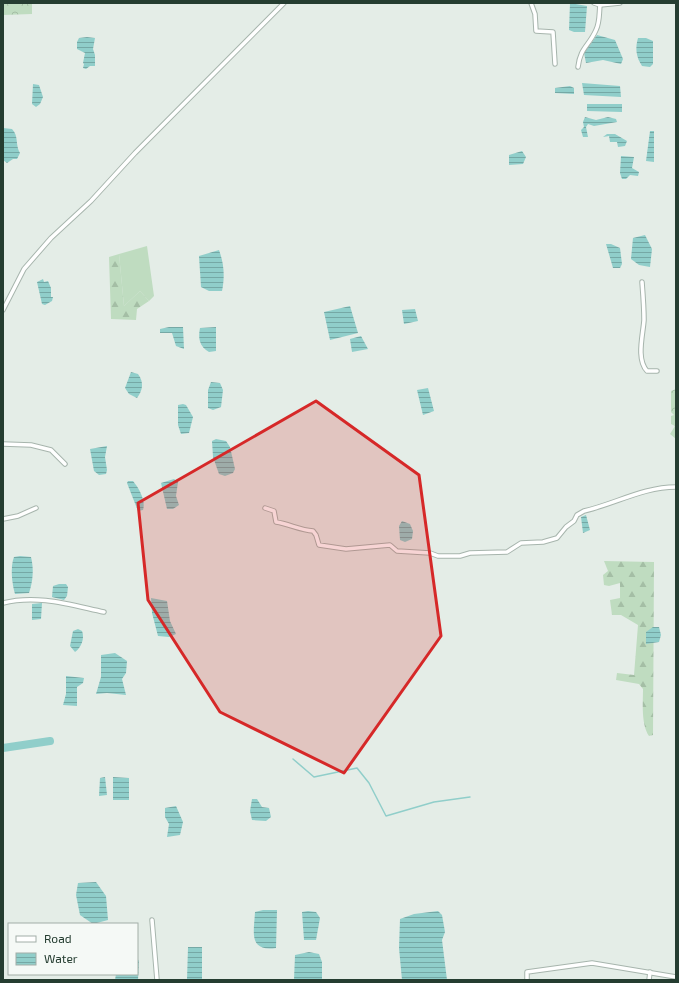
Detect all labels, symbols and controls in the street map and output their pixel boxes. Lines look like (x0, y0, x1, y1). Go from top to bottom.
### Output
legend (8, 923, 138, 975)
text: Road (44, 931, 72, 945)
text: Water (44, 951, 78, 965)

